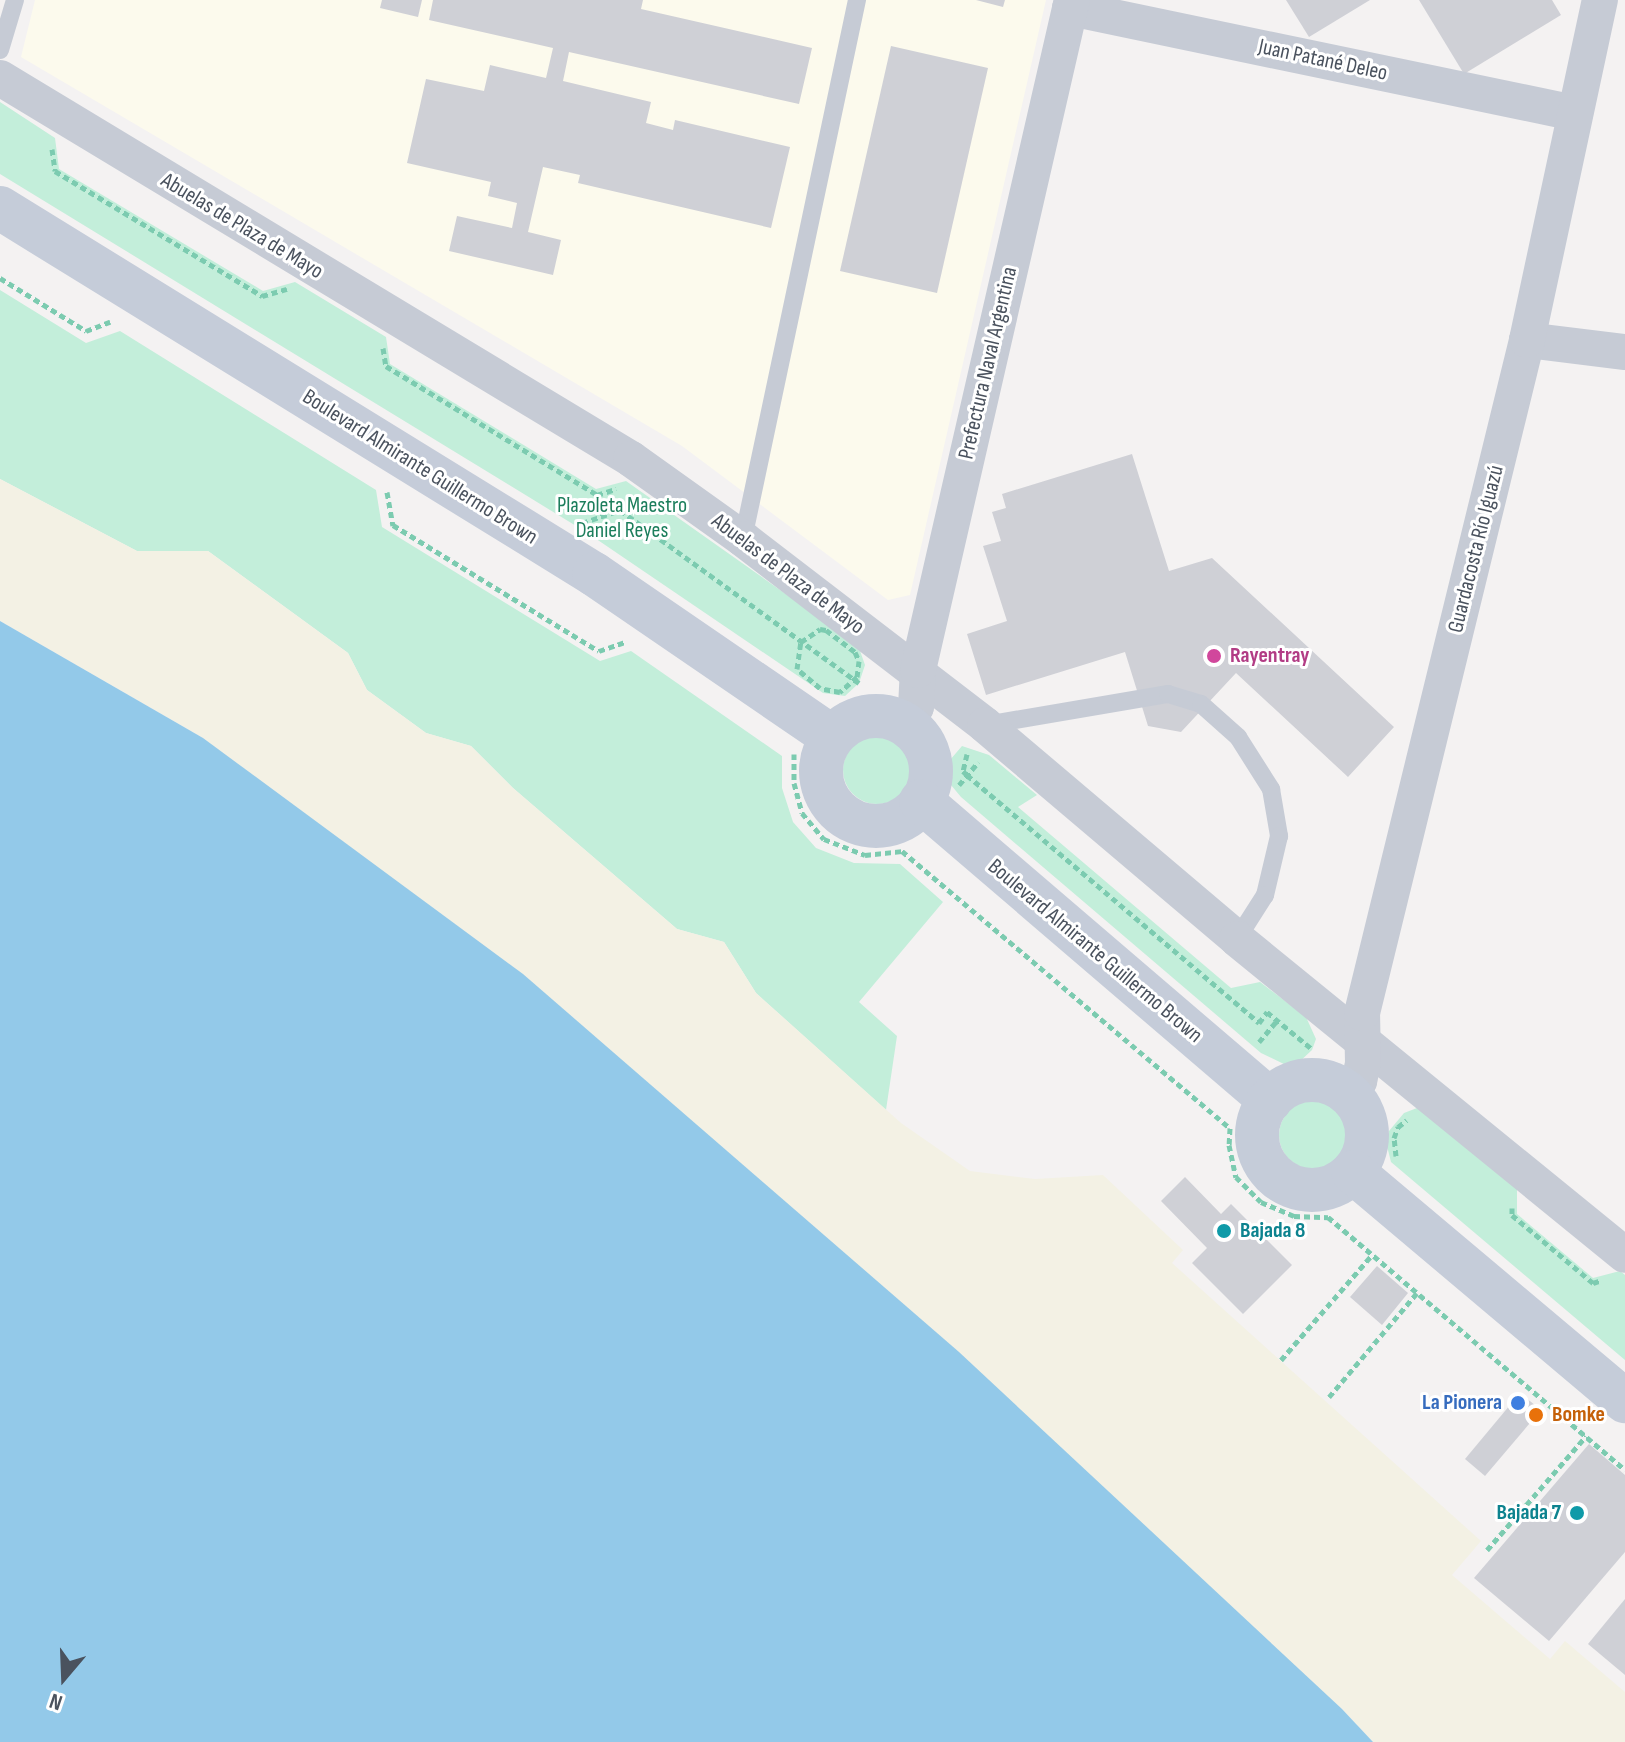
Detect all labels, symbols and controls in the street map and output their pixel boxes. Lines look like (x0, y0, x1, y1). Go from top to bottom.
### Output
street label: Juan Patané Deleo (1256, 33, 1390, 87)
street label: Abuelas de Plaza de Mayo (156, 167, 328, 285)
street label: Prefectura Naval Argentina (953, 264, 1023, 462)
street label: Boulevard Almirante Guillermo Brown (298, 384, 542, 550)
street label: Guardacosta Río Iguazú (1442, 463, 1510, 635)
park label: Plazoleta Maestro Daniel Reyes (557, 492, 687, 544)
street label: Abuelas de Plaza de Mayo (706, 508, 870, 640)
place label: Rayentray (1230, 643, 1309, 669)
marker: Rayentray (1205, 647, 1223, 665)
street label: Boulevard Almirante Guillermo Brown (982, 853, 1208, 1049)
place label: Bajada 8 (1240, 1218, 1305, 1244)
marker: Bajada 8 (1215, 1222, 1233, 1240)
place label: La Pionera (1422, 1390, 1502, 1416)
marker: La Pionera (1509, 1394, 1527, 1412)
place label: Bomke (1552, 1402, 1605, 1428)
marker: Bomke (1527, 1406, 1545, 1424)
place label: Bajada 7 (1496, 1500, 1561, 1526)
marker: Bajada 7 (1568, 1504, 1586, 1522)
north arrow (24, 1638, 104, 1718)
text: N (46, 1686, 66, 1716)

